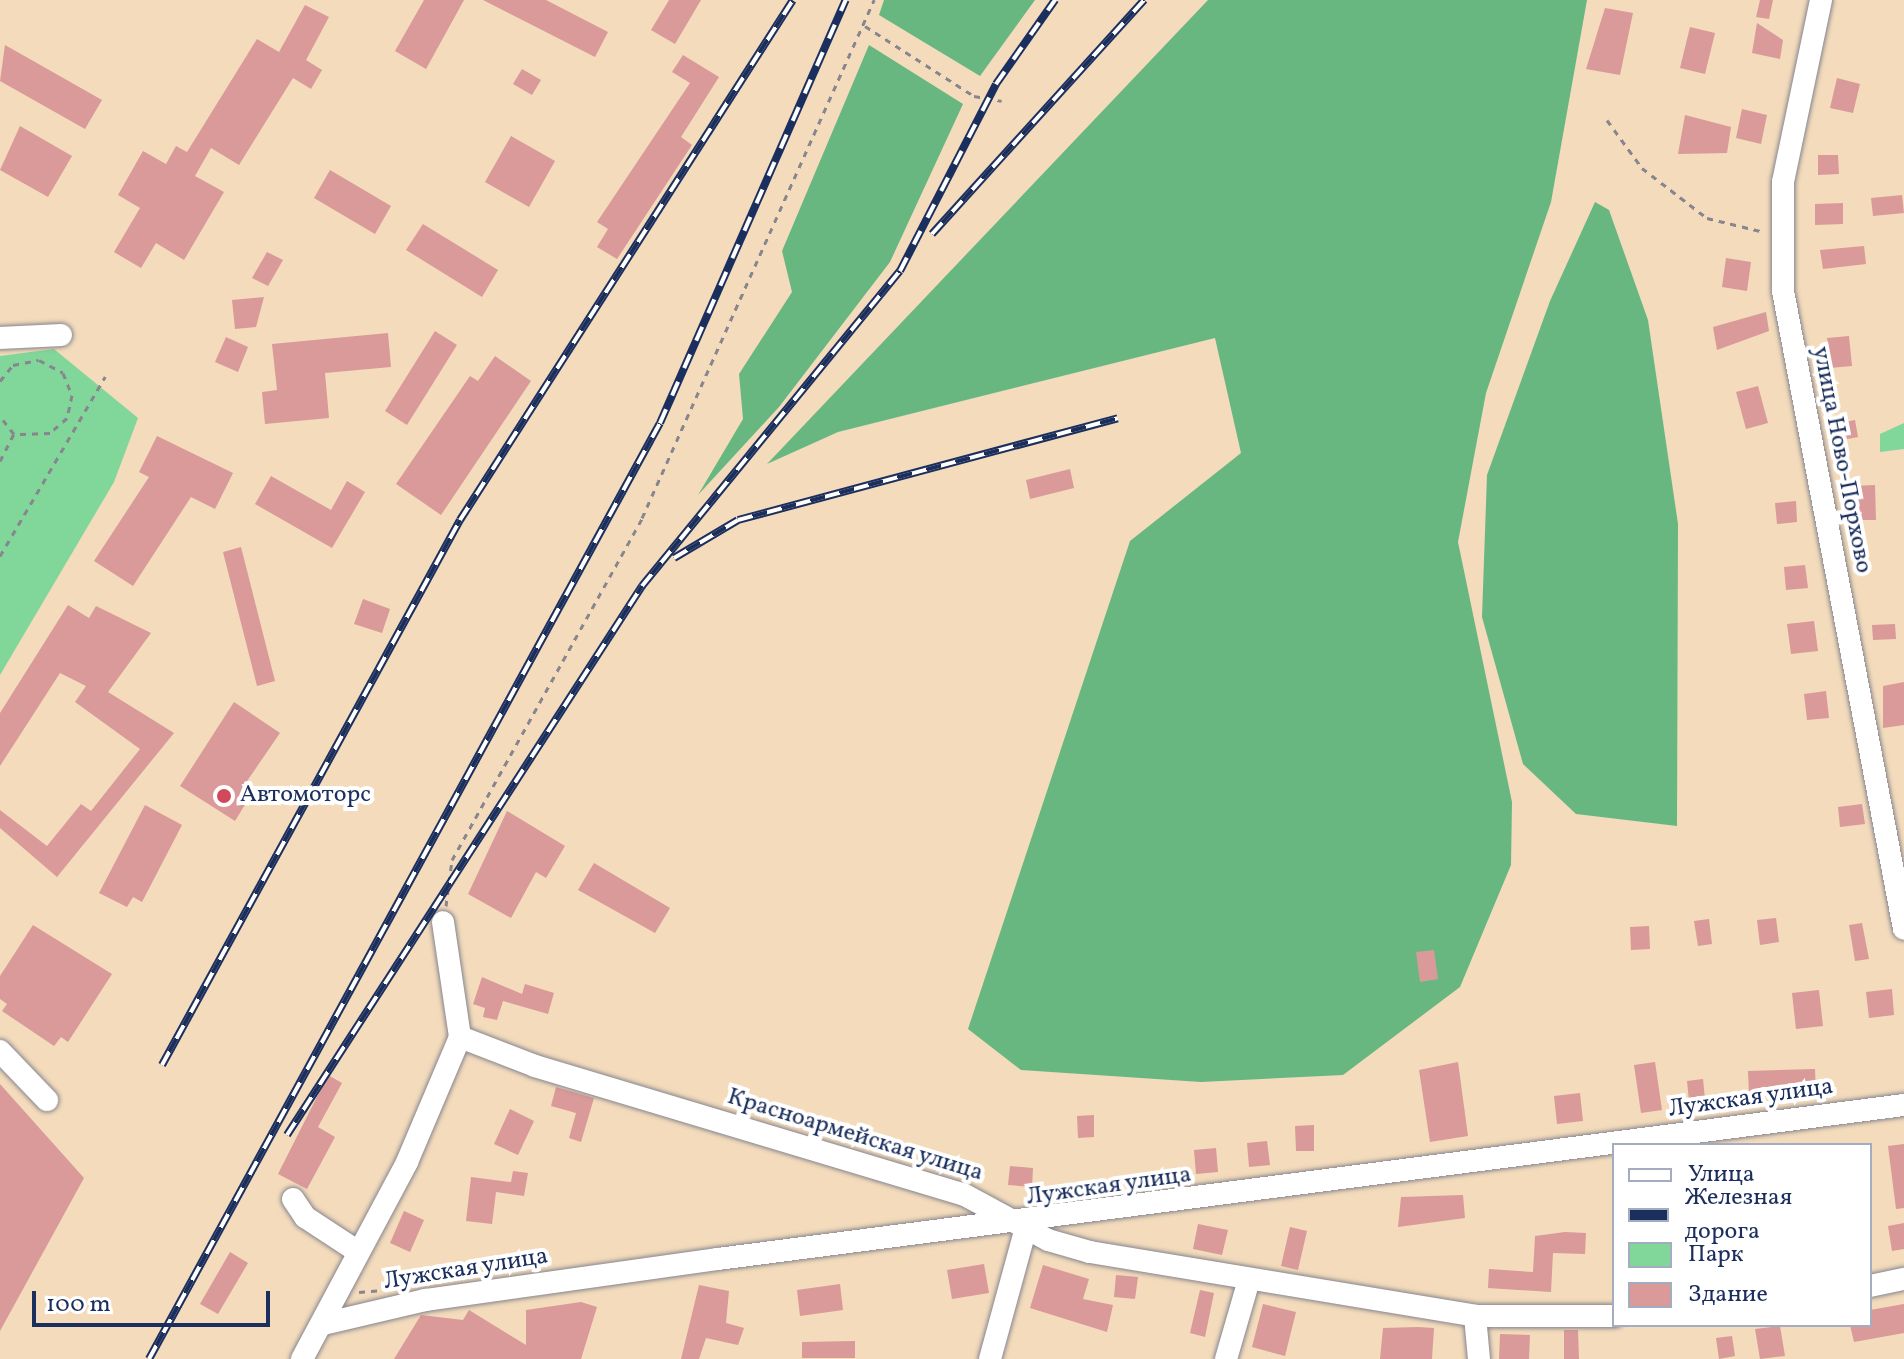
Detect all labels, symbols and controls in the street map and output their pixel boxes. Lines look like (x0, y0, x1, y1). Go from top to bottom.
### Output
street label: улица Ново-Порхово (1805, 344, 1877, 576)
place label: Автомоторс (240, 782, 371, 810)
marker: Автомоторс (215, 787, 233, 805)
street label: Лужская улица (1666, 1073, 1836, 1125)
street label: Красноармейская улица (723, 1083, 987, 1189)
legend (1612, 1143, 1872, 1327)
text: Улица (1688, 1158, 1755, 1192)
street label: Лужская улица (1024, 1161, 1194, 1213)
text: Железная дорога (1685, 1181, 1792, 1249)
text: Парк (1688, 1238, 1744, 1272)
street label: Лужская улица (381, 1243, 551, 1297)
scale bar (36, 1275, 274, 1325)
text: Здание (1688, 1278, 1768, 1312)
text: 100 m (46, 1288, 111, 1322)

